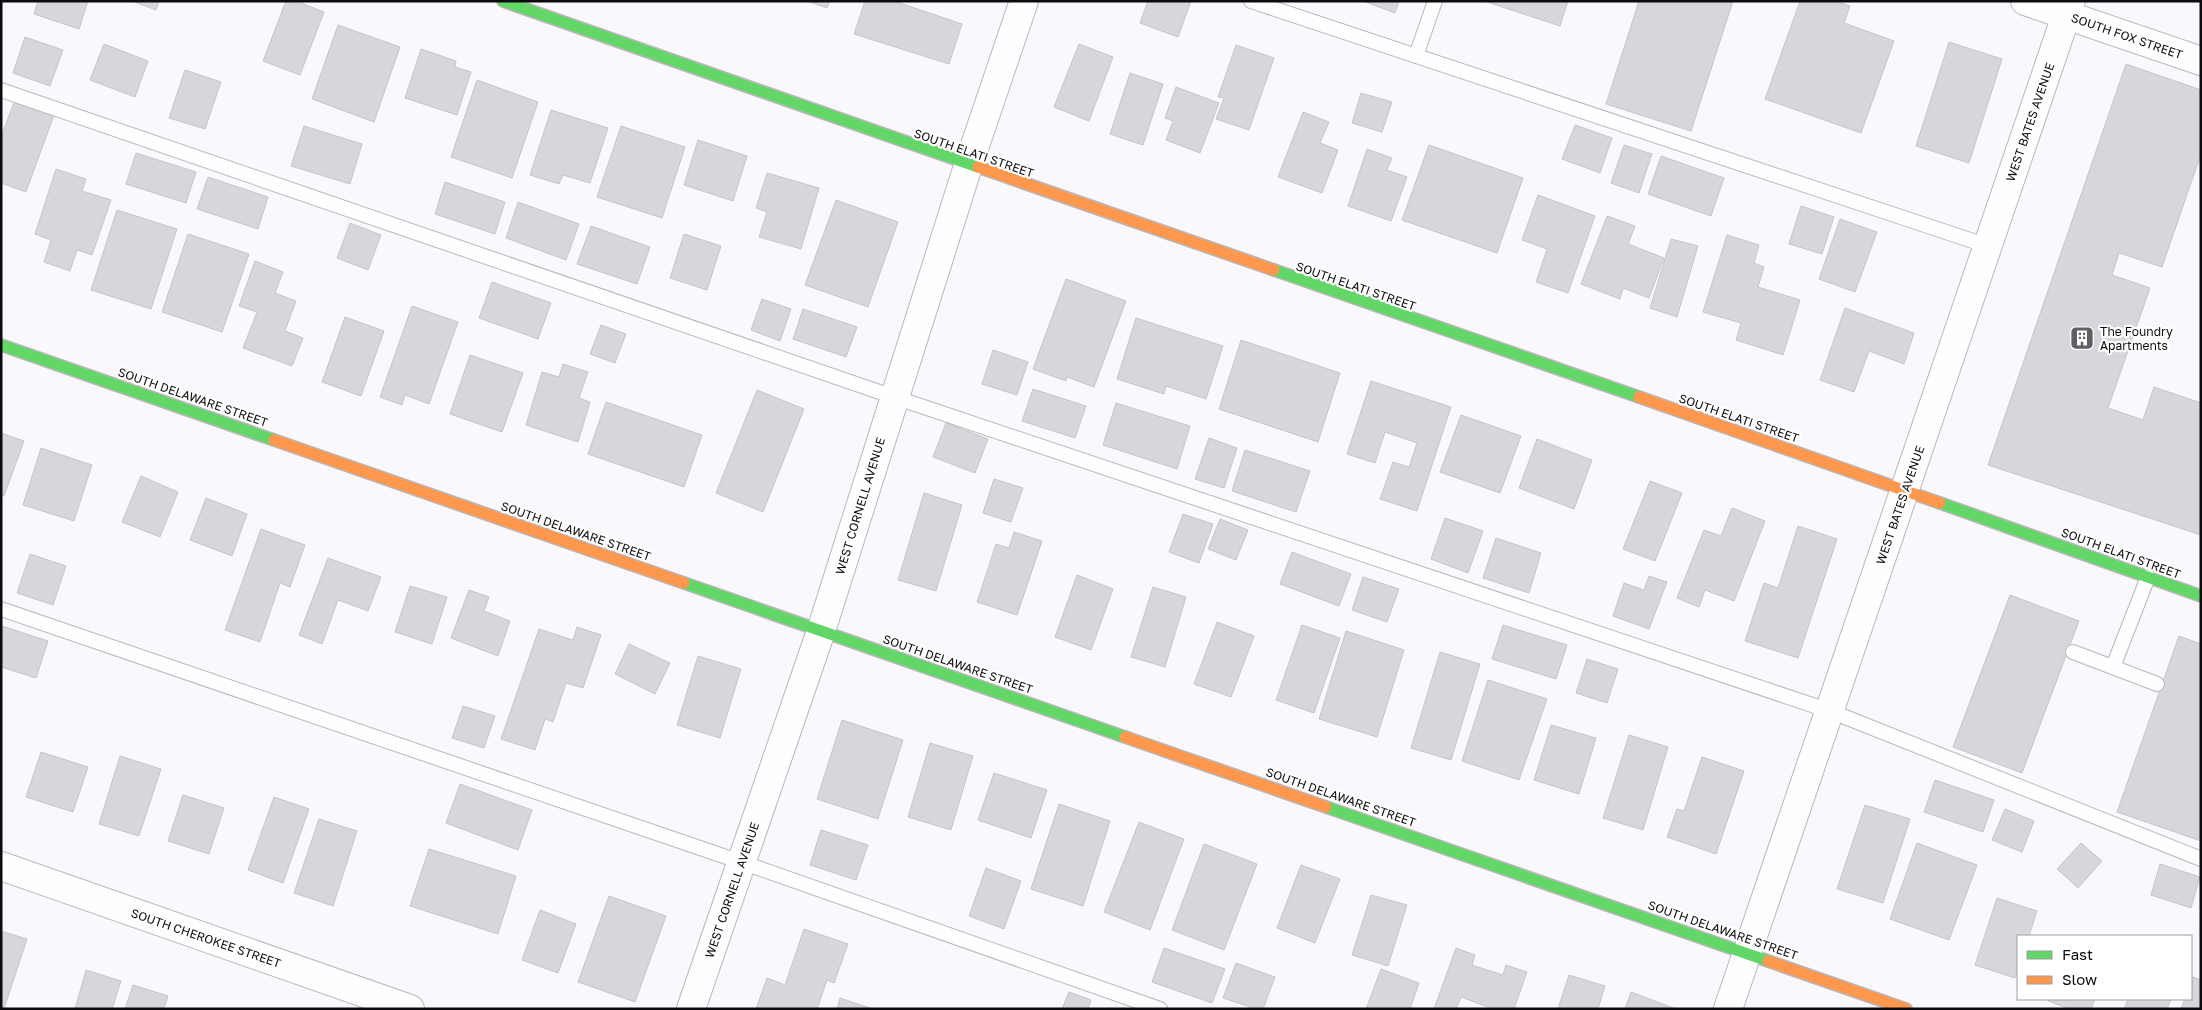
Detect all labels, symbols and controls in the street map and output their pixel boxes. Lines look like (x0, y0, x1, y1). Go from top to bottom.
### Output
street label: SOUTH FOX STREET (2069, 10, 2185, 62)
street label: WEST BATES AVENUE (2003, 61, 2057, 183)
street label: SOUTH ELATI STREET (912, 125, 1037, 181)
street label: SOUTH ELATI STREET (1294, 258, 1419, 314)
place label: The Foundry Apartments (2100, 324, 2173, 353)
building icon: The Foundry Apartments (2069, 325, 2095, 351)
street label: SOUTH DELAWARE STREET (116, 364, 271, 430)
street label: SOUTH ELATI STREET (1677, 390, 1802, 446)
street label: WEST CORNELL AVENUE (832, 436, 888, 576)
street label: WEST BATES AVENUE (1873, 444, 1927, 566)
street label: SOUTH DELAWARE STREET (499, 498, 654, 564)
street label: SOUTH ELATI STREET (2059, 524, 2183, 582)
street label: SOUTH DELAWARE STREET (881, 631, 1036, 697)
street label: SOUTH DELAWARE STREET (1264, 764, 1419, 830)
street label: WEST CORNELL AVENUE (702, 820, 762, 960)
street label: SOUTH DELAWARE STREET (1646, 897, 1801, 963)
street label: SOUTH CHEROKEE STREET (129, 905, 284, 971)
legend (2017, 935, 2192, 1000)
text: Fast (2062, 945, 2093, 963)
text: Slow (2062, 970, 2097, 988)

